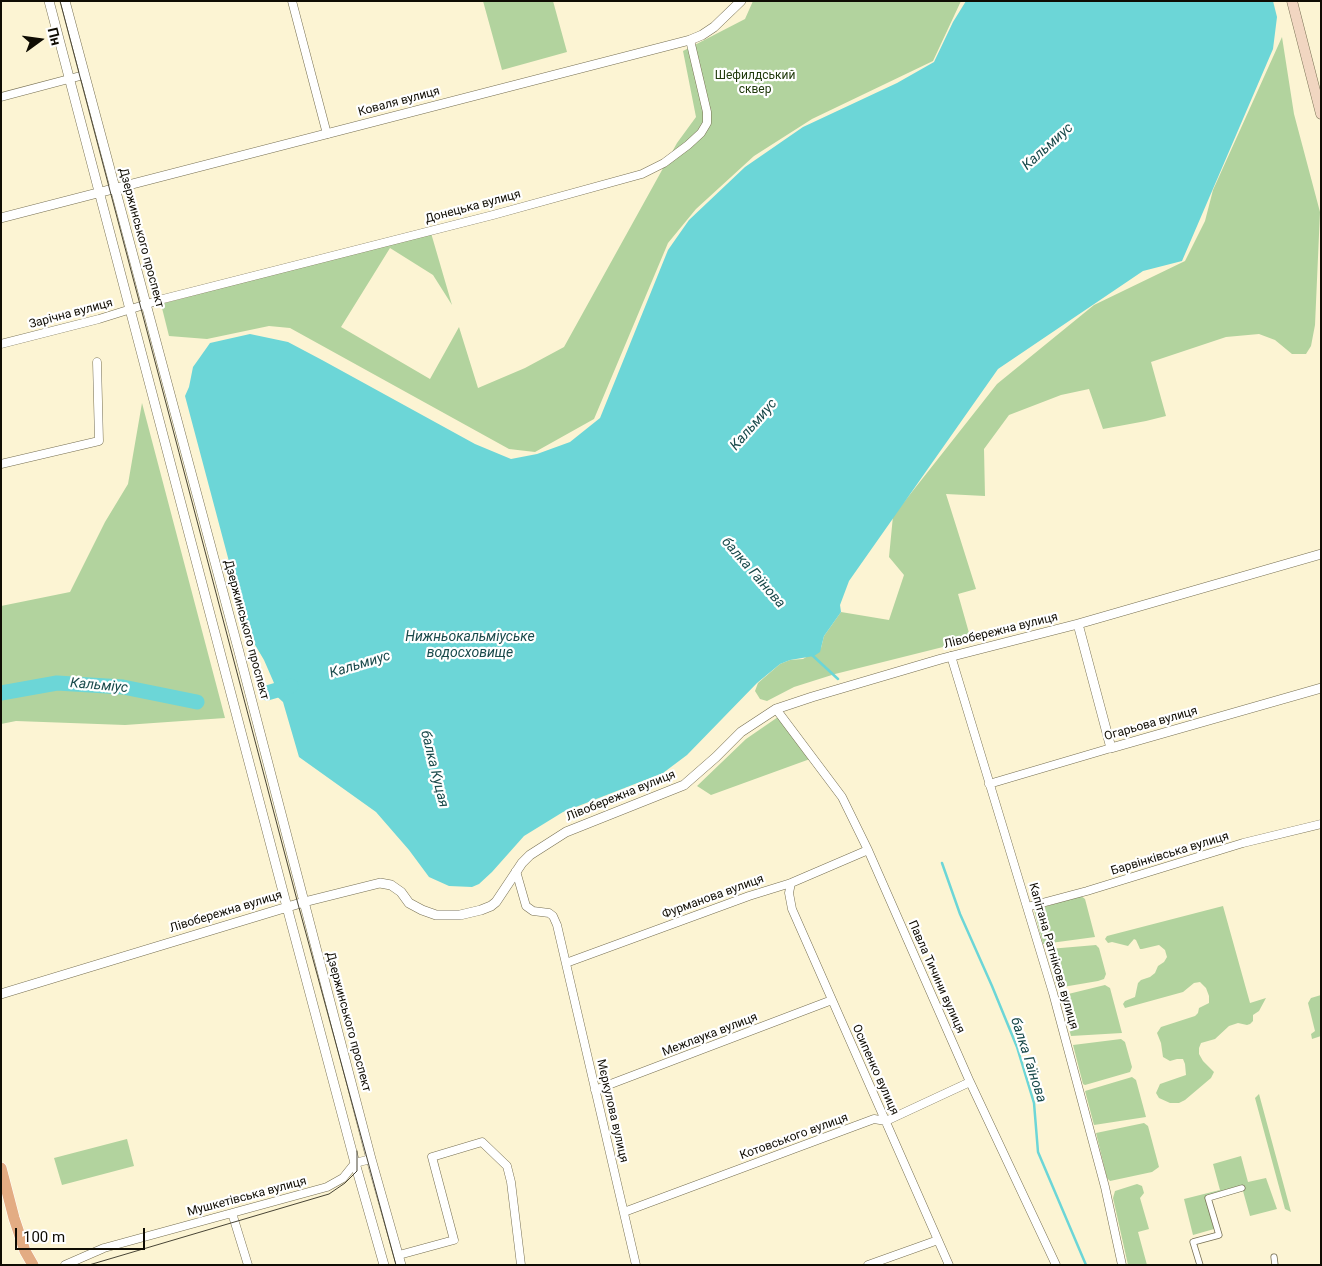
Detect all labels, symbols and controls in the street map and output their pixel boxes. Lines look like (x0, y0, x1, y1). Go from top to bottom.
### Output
north arrow (15, 15, 65, 65)
text: Пн (45, 26, 64, 47)
park label: Шефилдський сквер (715, 69, 795, 97)
street label: Коваля вулиця (356, 84, 442, 120)
water label: Кальмиус (1019, 120, 1077, 174)
street label: Дзержинського проспект (115, 166, 167, 310)
street label: Донецька вулиця (423, 187, 523, 227)
street label: Зарічна вулиця (28, 296, 114, 332)
water label: Кальмиус (727, 396, 781, 454)
water label: балка Гаїнова (718, 534, 788, 612)
street label: Дзержинського проспект (220, 558, 272, 702)
street label: Лівобережна вулиця (943, 610, 1059, 652)
water label: Нижньокальміуське водосховище (405, 629, 535, 662)
water label: Кальмиус (328, 648, 392, 682)
water label: Кальміус (69, 675, 129, 697)
street label: Огарьова вулиця (1103, 704, 1199, 744)
water label: балка Куцая (416, 729, 452, 809)
street label: Лівобережна вулиця (564, 767, 678, 825)
street label: Барвінківська вулиця (1109, 829, 1231, 879)
street label: Фурманова вулиця (660, 872, 766, 922)
street label: Капітана Ратнікова вулиця (1025, 881, 1081, 1031)
street label: Лівобережна вулиця (168, 888, 284, 936)
street label: Павла Тичини вулиця (905, 918, 967, 1036)
street label: Дзержинського проспект (322, 950, 374, 1094)
street label: Межлаука вулиця (660, 1010, 760, 1060)
water label: балка Гаїнова (1006, 1015, 1050, 1105)
street label: Осипенко вулиця (849, 1022, 901, 1118)
street label: Мєркулова вулиця (593, 1058, 631, 1164)
street label: Котовського вулиця (738, 1111, 850, 1163)
street label: Мушкетівська вулиця (186, 1174, 308, 1220)
scale bar (18, 1218, 148, 1250)
text: 100 m (23, 1228, 65, 1246)

